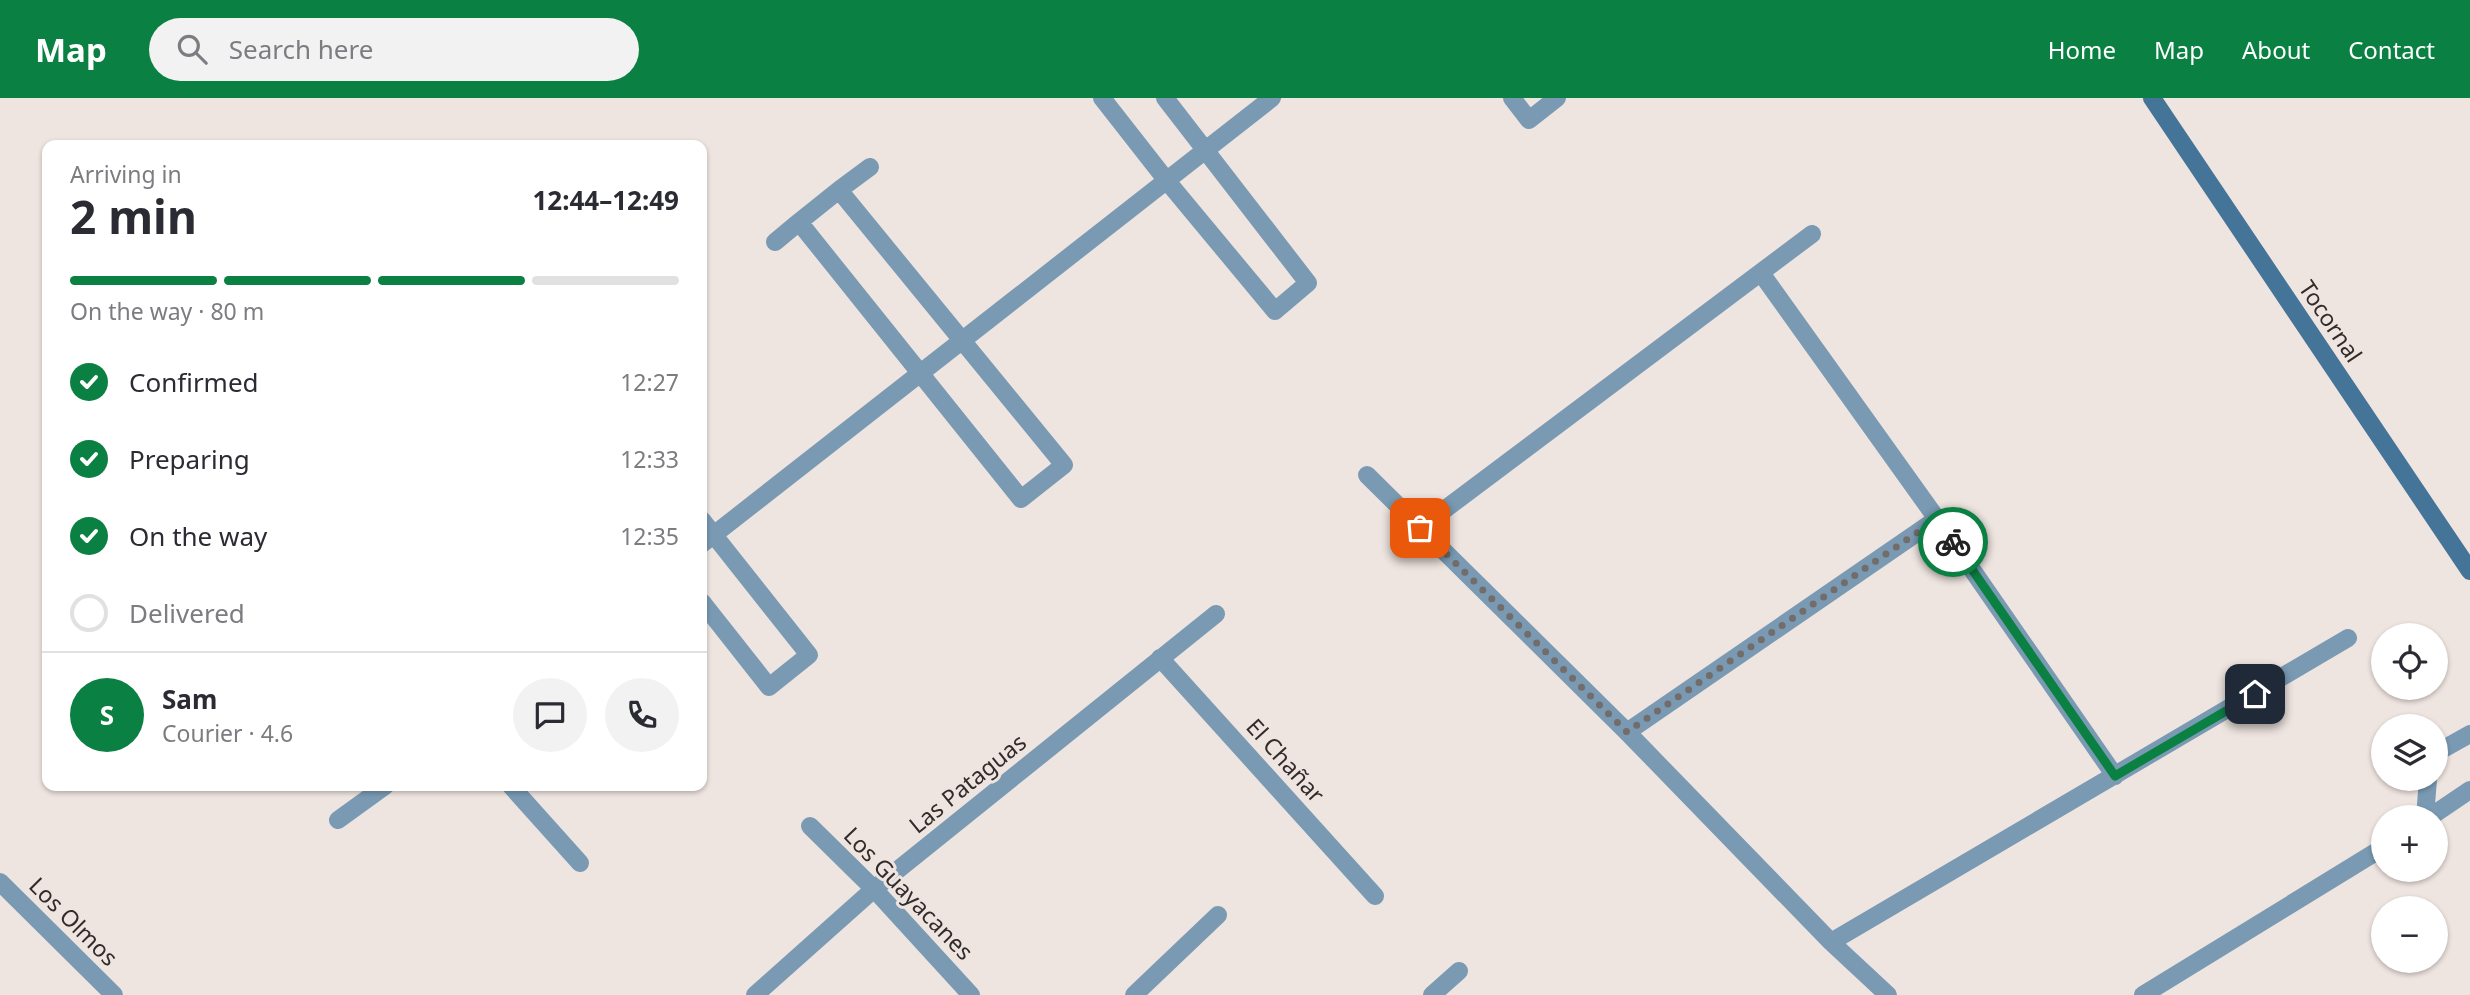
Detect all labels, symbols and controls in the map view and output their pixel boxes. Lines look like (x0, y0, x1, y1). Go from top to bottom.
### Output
search box (149, 18, 639, 81)
text: Map (35, 27, 107, 72)
icon: search (173, 30, 211, 68)
text: Search here (229, 31, 373, 67)
text: Home (2048, 33, 2116, 66)
text: Map (2154, 33, 2204, 66)
text: About (2242, 33, 2310, 66)
text: Contact (2348, 33, 2435, 66)
text: Arriving in (70, 158, 182, 190)
text: 12:44–12:49 (532, 182, 679, 218)
text: 2 min (70, 185, 197, 247)
street label: Tocornal (2292, 274, 2370, 368)
text: On the way · 80 m (70, 295, 264, 327)
icon: check (70, 363, 108, 401)
text: Confirmed (129, 364, 259, 400)
text: 12:27 (620, 366, 679, 398)
icon: check (70, 440, 108, 478)
text: Preparing (129, 441, 250, 477)
text: 12:33 (620, 443, 679, 475)
pin (1390, 498, 1450, 558)
courier (1918, 507, 1988, 577)
icon: bag (1401, 509, 1439, 547)
icon: check (70, 517, 108, 555)
text: On the way (129, 518, 267, 554)
text: 12:35 (620, 520, 679, 552)
icon: bike (1934, 523, 1972, 561)
text: Delivered (129, 595, 245, 631)
map controls (2371, 623, 2448, 973)
button: locate (2371, 623, 2448, 700)
pin (2225, 664, 2285, 724)
icon: home (2236, 675, 2274, 713)
button: chat (513, 678, 587, 752)
button: phone (605, 678, 679, 752)
text: Sam (162, 681, 217, 717)
text: S (100, 697, 114, 733)
street label: El Chañar (1240, 711, 1333, 809)
button: layers (2371, 714, 2448, 791)
text: Courier · 4.6 (162, 717, 293, 749)
street label: Las Pataguas (902, 726, 1032, 840)
button: + (2371, 805, 2448, 882)
street label: Los Guayacanes (837, 819, 981, 967)
street label: Los Olmos (23, 870, 125, 972)
button: − (2371, 896, 2448, 973)

